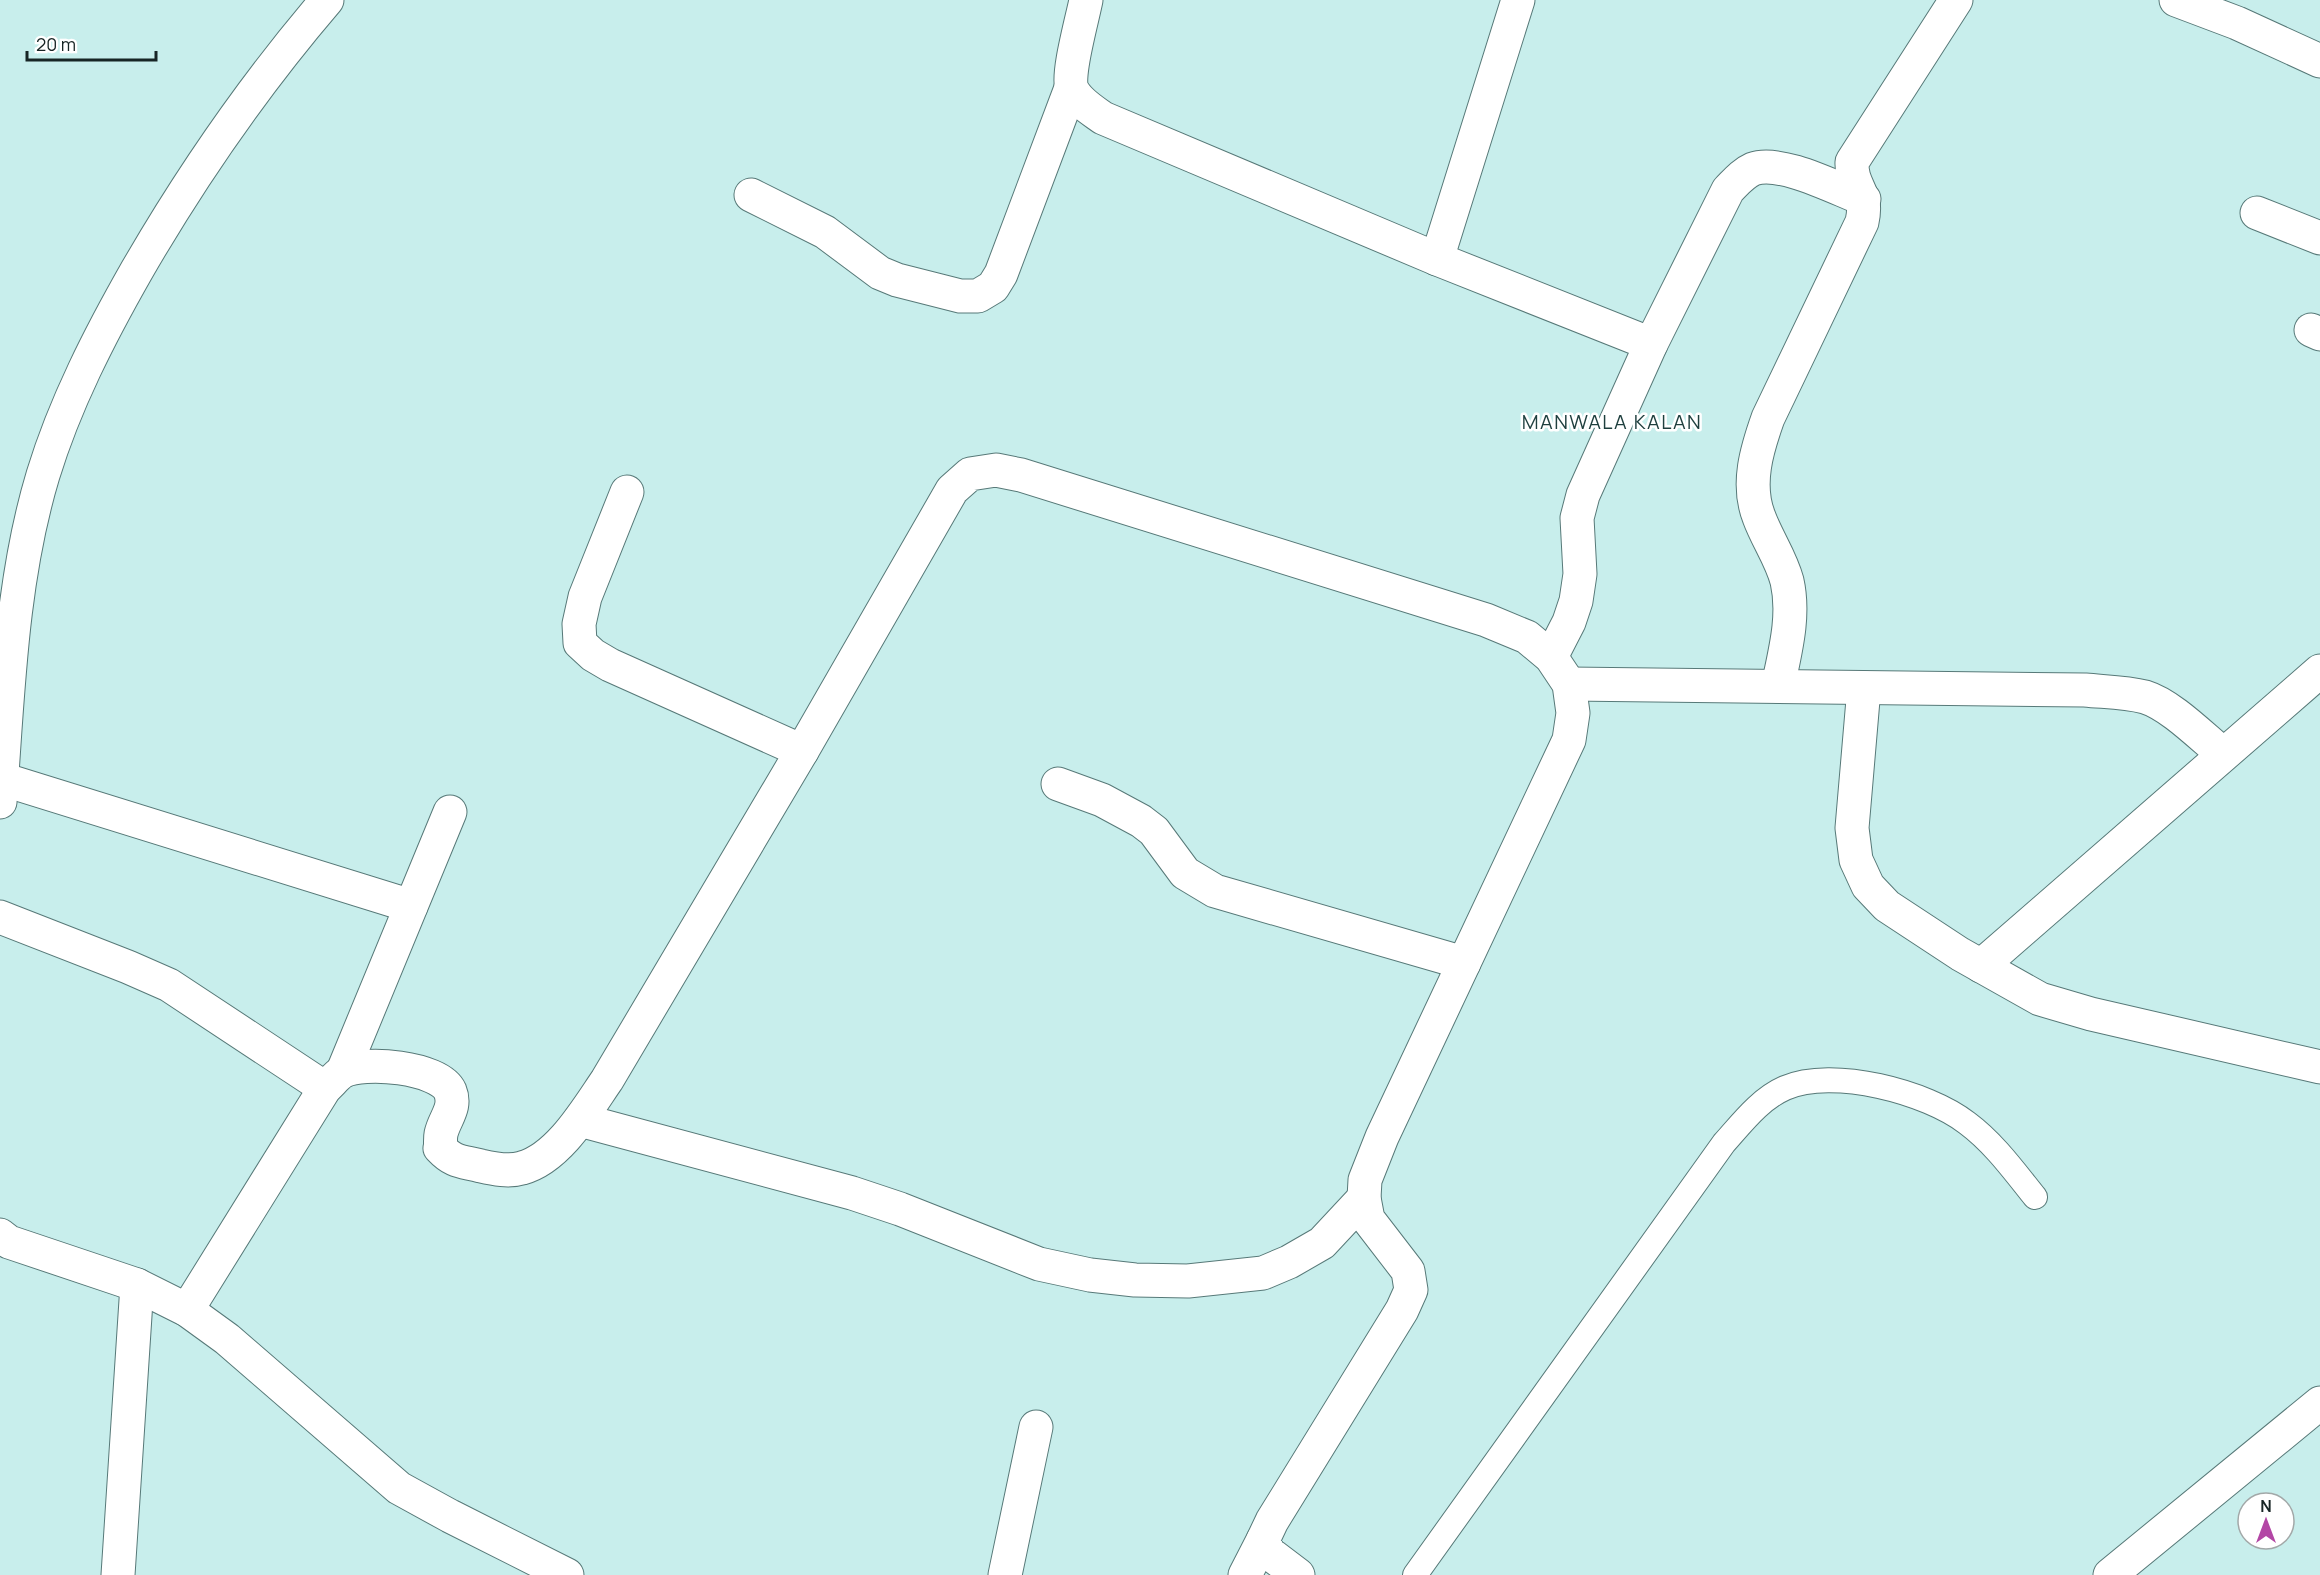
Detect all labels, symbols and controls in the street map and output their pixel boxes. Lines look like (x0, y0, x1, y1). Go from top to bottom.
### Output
scale bar (27, 24, 156, 62)
text: 20 m (36, 32, 76, 56)
district label: MANWALA KALAN (1522, 408, 1702, 435)
north arrow (2236, 1491, 2296, 1551)
text: N (2260, 1495, 2272, 1517)

